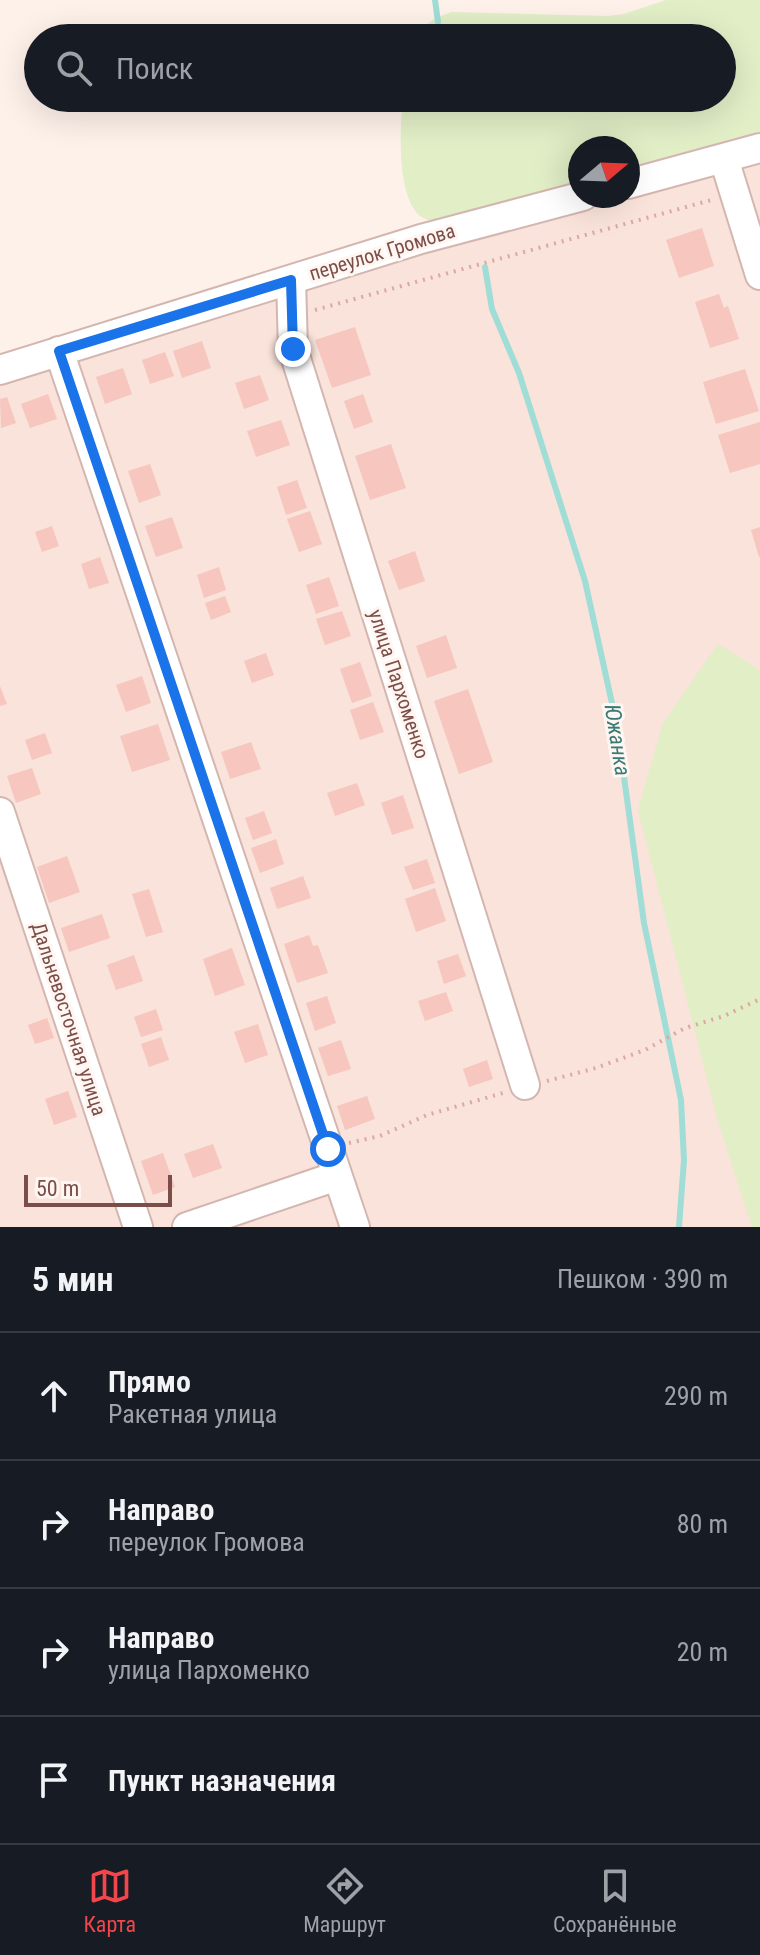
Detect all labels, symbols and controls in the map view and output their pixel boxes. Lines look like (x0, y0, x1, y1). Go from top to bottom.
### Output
search box (24, 24, 736, 112)
icon: search (52, 46, 96, 90)
text: Поиск (116, 51, 193, 86)
north arrow (568, 136, 640, 208)
street label: переулок Громова (306, 218, 458, 286)
route end (275, 331, 311, 367)
street label: улица Пархоменко (364, 606, 434, 762)
water label: Южанка (600, 702, 635, 778)
street label: Дальневосточная улица (26, 919, 112, 1119)
route start (310, 1131, 346, 1167)
scale bar (24, 1171, 172, 1207)
text: 50 m (36, 1176, 79, 1201)
text: 5 мин (32, 1259, 114, 1299)
text: Пешком · 390 m (557, 1264, 728, 1294)
text: Прямо (108, 1364, 191, 1399)
icon: ahead (32, 1374, 76, 1418)
text: 290 m (664, 1381, 728, 1411)
text: Ракетная улица (108, 1399, 277, 1429)
text: Направо (108, 1492, 214, 1527)
icon: right (32, 1502, 76, 1546)
text: 80 m (677, 1509, 728, 1539)
text: переулок Громова (108, 1527, 305, 1557)
text: Направо (108, 1620, 214, 1655)
icon: right (32, 1630, 76, 1674)
text: 20 m (677, 1637, 728, 1667)
text: улица Пархоменко (108, 1655, 310, 1685)
icon: arrive (32, 1758, 76, 1802)
text: Пункт назначения (108, 1763, 336, 1798)
tab: Карта (84, 1864, 136, 1937)
tab: Маршрут (303, 1864, 386, 1937)
tab: Сохранённые (553, 1864, 676, 1937)

